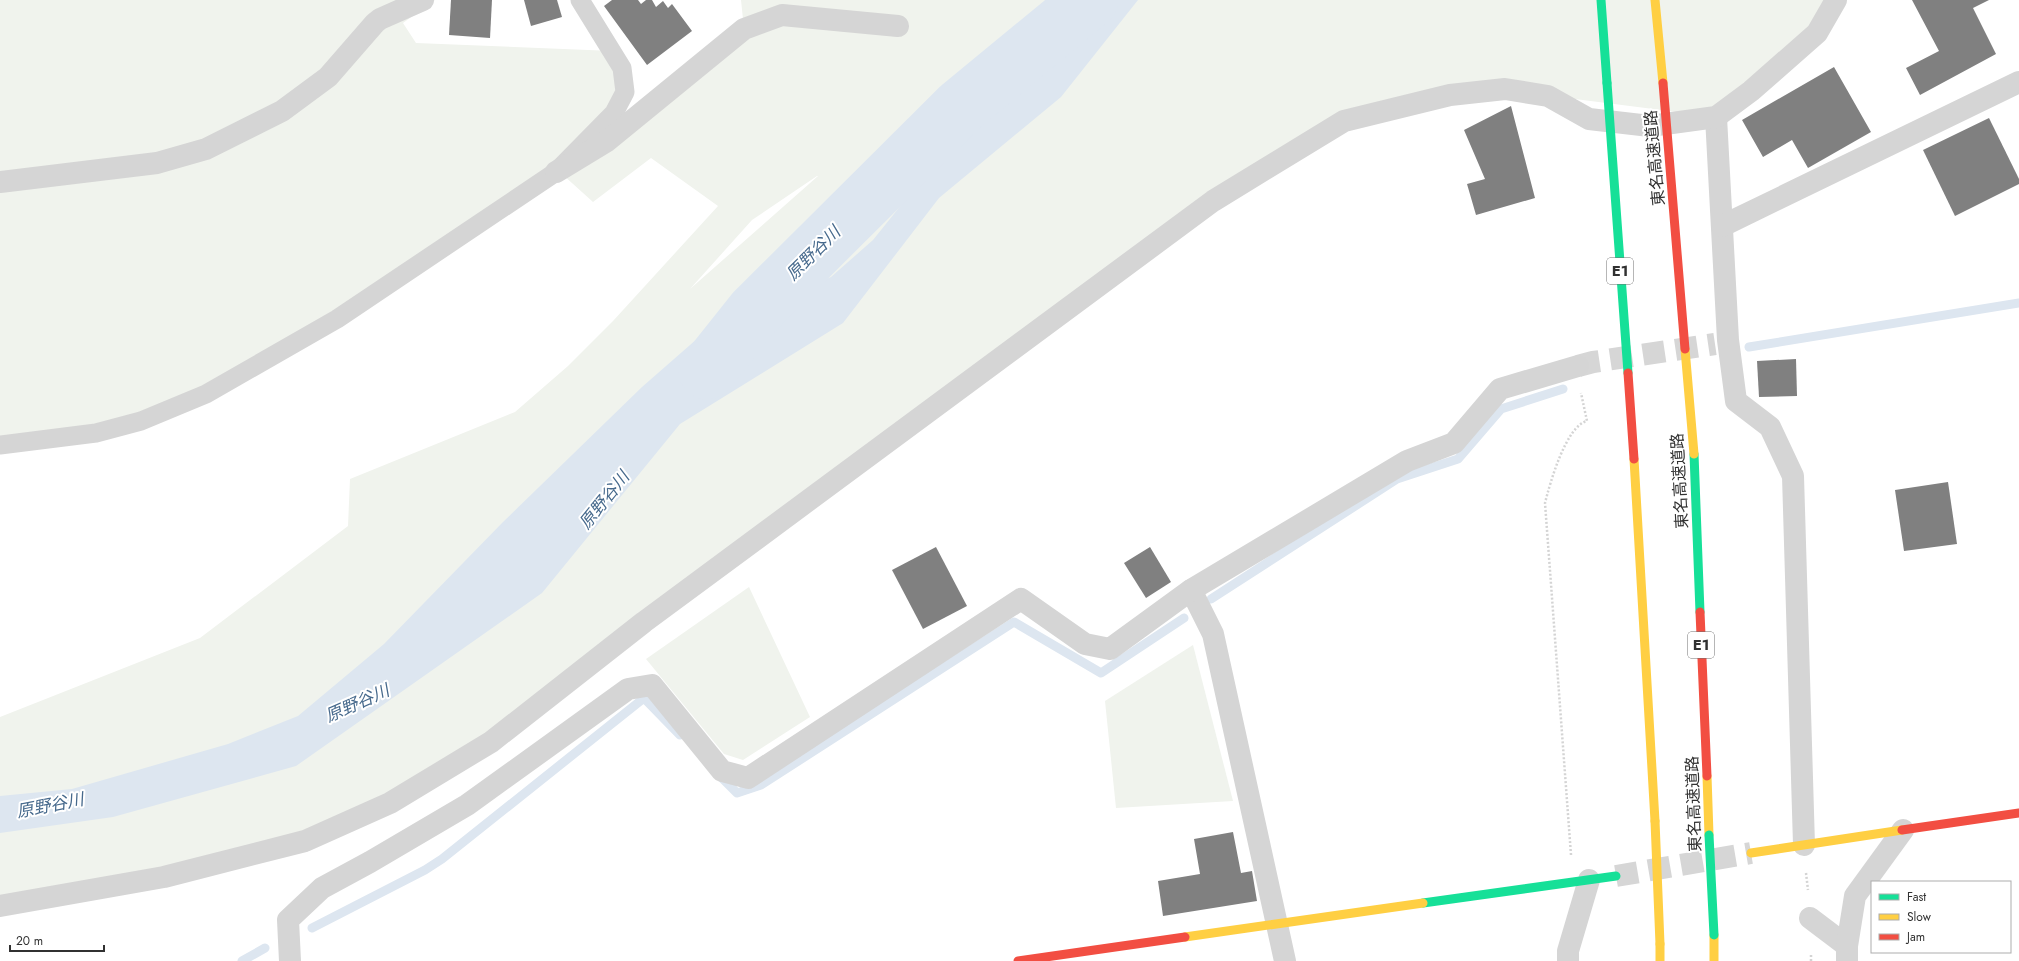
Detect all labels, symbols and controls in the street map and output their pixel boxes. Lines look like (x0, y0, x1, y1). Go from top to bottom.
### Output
street label: 東名高速道路 (1639, 109, 1670, 207)
water label: 原野谷川 (780, 219, 847, 286)
road number: E1 (1607, 258, 1633, 284)
street label: 東名高速道路 (1666, 432, 1693, 530)
water label: 原野谷川 (573, 464, 636, 534)
road number: E1 (1688, 632, 1714, 658)
water label: 原野谷川 (321, 677, 395, 728)
street label: 東名高速道路 (1680, 756, 1707, 852)
water label: 原野谷川 (14, 786, 88, 823)
legend (1871, 881, 2011, 953)
text: Fast (1907, 888, 1926, 906)
text: Slow (1907, 908, 1932, 926)
scale bar (10, 927, 104, 953)
text: Jam (1905, 928, 1925, 946)
text: 20 m (16, 932, 43, 950)

